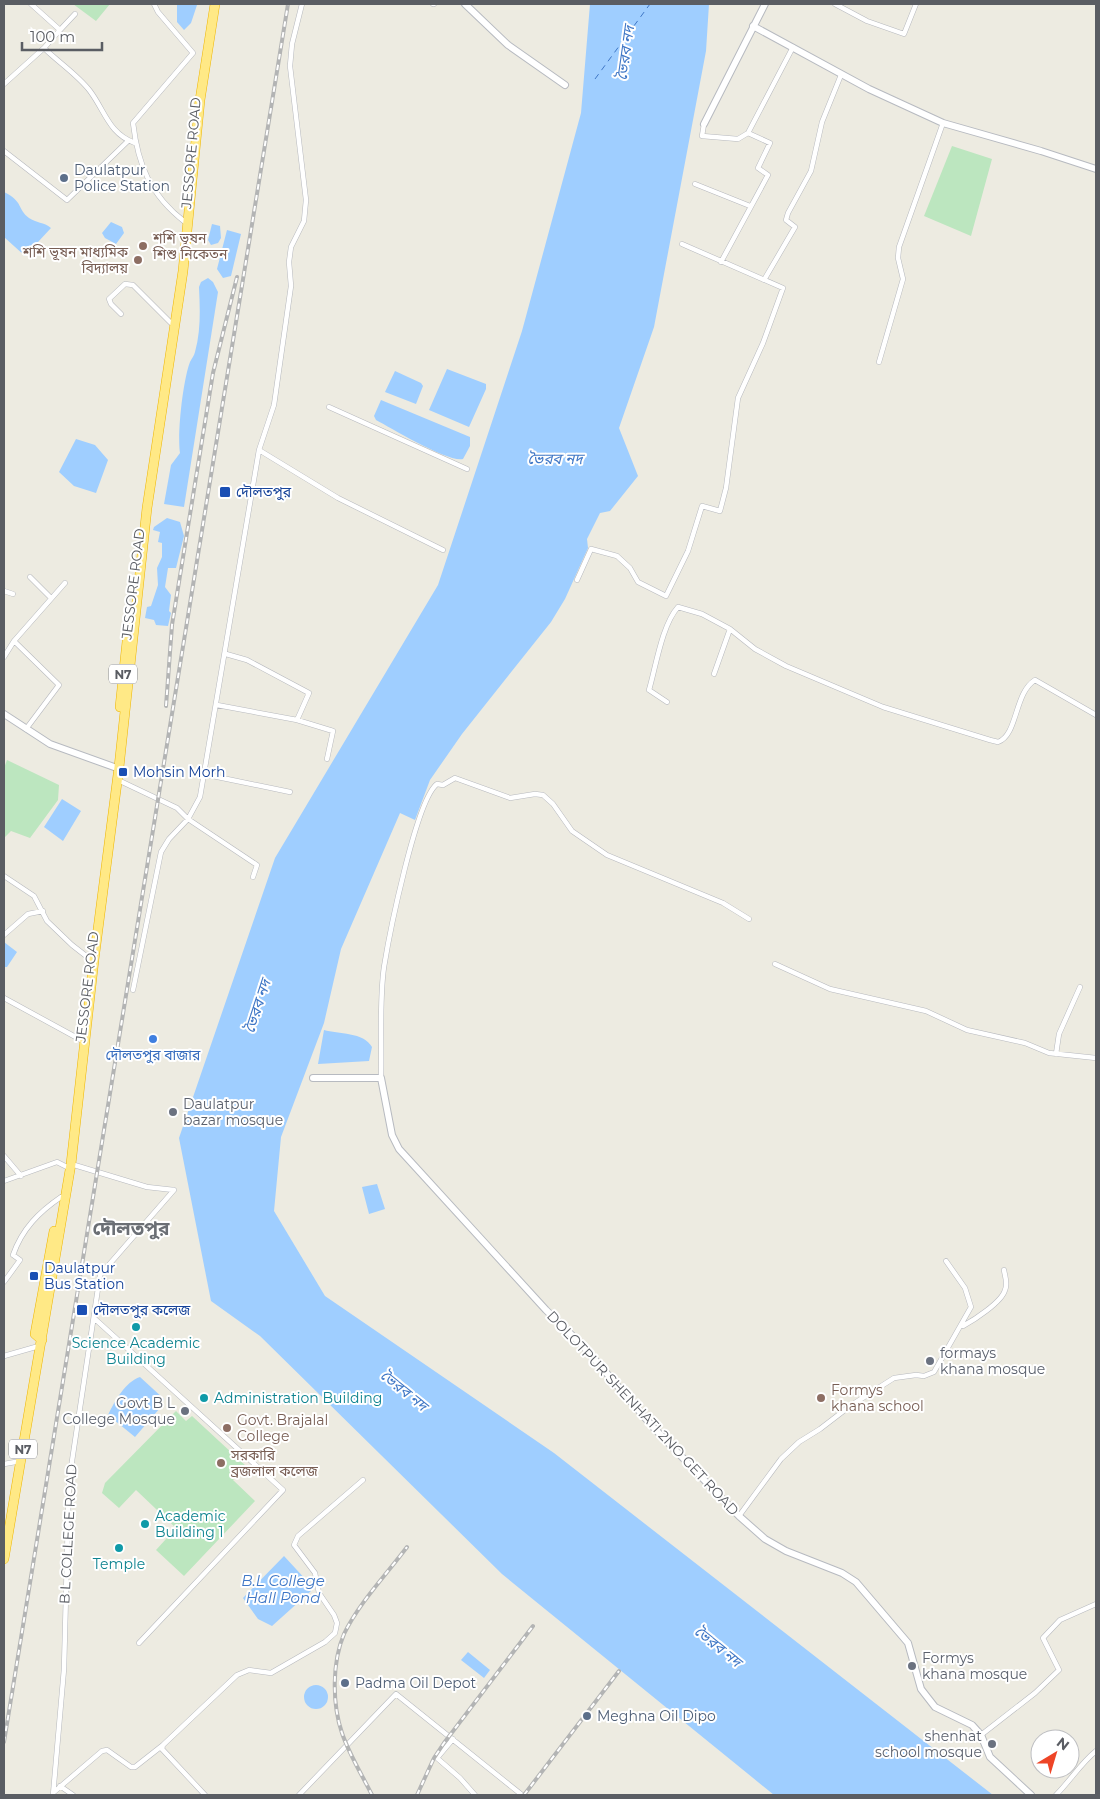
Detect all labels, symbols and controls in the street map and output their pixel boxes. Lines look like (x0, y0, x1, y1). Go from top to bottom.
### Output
scale bar (22, 20, 102, 52)
water label: ভৈরব নদ (612, 22, 639, 82)
text: 100 m (30, 27, 75, 46)
street label: JESSORE ROAD (177, 97, 205, 210)
place label: Daulatpur Police Station (74, 161, 170, 195)
marker: Daulatpur Police Station (58, 172, 70, 184)
place label: শশি ভূষন শিশু নিকেতন (152, 229, 228, 263)
marker: শশি ভূষন শিশু নিকেতন (137, 240, 149, 252)
place label: শশি ভূষন মাধ্যমিক বিদ্যালয় (22, 243, 129, 277)
marker: শশি ভূষন মাধ্যমিক বিদ্যালয় (132, 254, 144, 266)
water label: ভৈরব নদ (527, 449, 585, 468)
place label: দৌলতপুর (236, 483, 292, 501)
marker: দৌলতপুর (218, 485, 232, 499)
street label: JESSORE ROAD (117, 527, 149, 642)
road number: N7 (109, 664, 137, 684)
place label: Mohsin Morh (133, 763, 225, 781)
marker: Mohsin Morh (117, 766, 129, 778)
street label: JESSORE ROAD (71, 930, 103, 1045)
water label: ভৈরব নদ (239, 974, 275, 1035)
marker: দৌলতপুর বাজার (147, 1033, 159, 1045)
place label: দৌলতপুর বাজার (106, 1046, 201, 1064)
place label: Daulatpur bazar mosque (183, 1095, 283, 1129)
marker: Daulatpur bazar mosque (167, 1106, 179, 1118)
district label: দৌলতপুর (92, 1217, 170, 1240)
place label: Daulatpur Bus Station (44, 1259, 124, 1293)
marker: Daulatpur Bus Station (28, 1270, 40, 1282)
place label: দৌলতপুর কলেজ (93, 1301, 191, 1319)
marker: দৌলতপুর কলেজ (75, 1303, 89, 1317)
street label: DOLOTPUR SHENHATI 2NO GET ROAD (543, 1307, 743, 1519)
marker: Science Academic Building (130, 1321, 142, 1333)
place label: Science Academic Building (72, 1334, 200, 1368)
place label: formays khana mosque (940, 1344, 1045, 1378)
marker: formays khana mosque (924, 1355, 936, 1367)
water label: ভৈরব নদ (377, 1365, 433, 1416)
place label: Formys khana school (831, 1381, 924, 1415)
place label: Administration Building (214, 1389, 382, 1407)
marker: Administration Building (198, 1392, 210, 1404)
marker: Formys khana school (815, 1392, 827, 1404)
place label: Govt B L College Mosque (63, 1394, 176, 1428)
marker: Govt B L College Mosque (179, 1405, 191, 1417)
place label: Govt. Brajalal College (237, 1411, 328, 1445)
marker: Govt. Brajalal College (221, 1422, 233, 1434)
road number: N7 (9, 1440, 37, 1458)
place label: সরকারি ব্রজলাল কলেজ (230, 1446, 319, 1480)
marker: সরকারি ব্রজলাল কলেজ (215, 1457, 227, 1469)
street label: B L COLLEGE ROAD (55, 1463, 81, 1605)
place label: Academic Building 1 (155, 1507, 226, 1541)
marker: Academic Building 1 (139, 1518, 151, 1530)
marker: Temple (113, 1542, 125, 1554)
place label: Temple (93, 1555, 145, 1573)
water label: B.L College Hall Pond (241, 1571, 325, 1607)
water label: ভৈরব নদ (691, 1621, 747, 1672)
place label: Formys khana mosque (922, 1649, 1027, 1683)
marker: Formys khana mosque (906, 1660, 918, 1672)
place label: Padma Oil Depot (355, 1674, 477, 1692)
marker: Padma Oil Depot (339, 1677, 351, 1689)
place label: Meghna Oil Dipo (597, 1707, 716, 1725)
marker: Meghna Oil Dipo (581, 1710, 593, 1722)
place label: shenhat school mosque (875, 1727, 982, 1761)
north arrow (1030, 1729, 1080, 1779)
text: N (1053, 1733, 1073, 1754)
marker: shenhat school mosque (986, 1738, 998, 1750)

